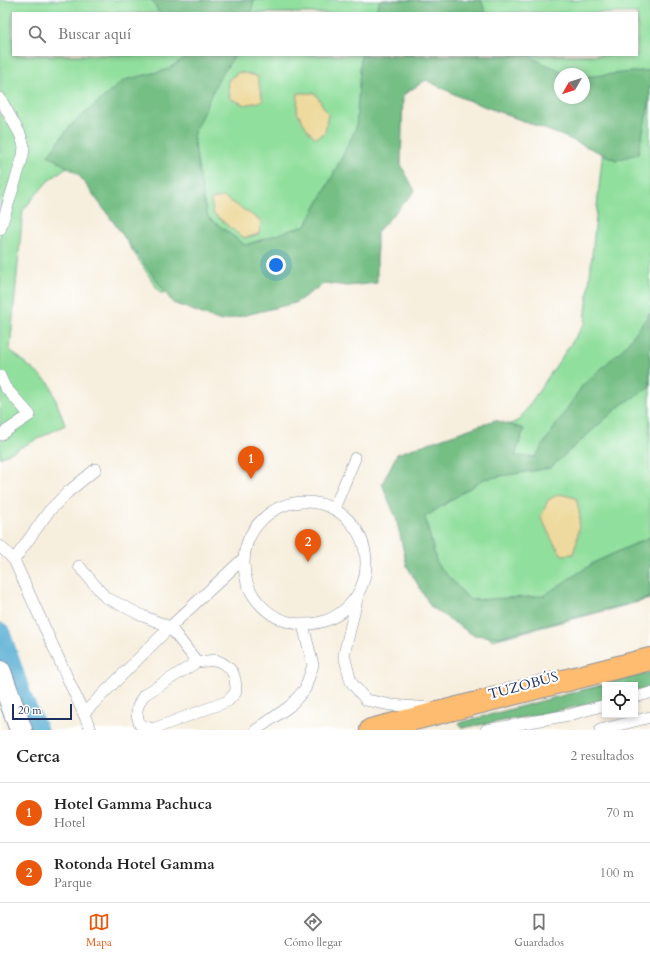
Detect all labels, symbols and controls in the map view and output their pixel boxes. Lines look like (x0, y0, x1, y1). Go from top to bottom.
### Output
search box (12, 12, 638, 56)
icon: search (26, 23, 48, 45)
text: Buscar aquí (58, 24, 131, 44)
north arrow (554, 68, 590, 104)
your location (266, 255, 286, 275)
pin: 1 (238, 446, 264, 479)
pin: 2 (295, 529, 321, 562)
street label: TUZOBÚS (486, 667, 560, 704)
map controls (602, 682, 638, 718)
button: locate (602, 682, 638, 718)
scale bar (12, 702, 72, 721)
text: 20 m (18, 703, 42, 718)
text: Cerca (16, 745, 60, 768)
text: 2 resultados (570, 747, 634, 765)
text: Hotel Gamma Pachuca (54, 794, 212, 814)
text: 1 (26, 804, 32, 822)
text: 70 m (606, 804, 634, 822)
text: Hotel (54, 814, 85, 832)
text: Rotonda Hotel Gamma (54, 854, 215, 874)
text: 2 (26, 864, 32, 882)
text: 100 m (600, 864, 634, 882)
text: Parque (54, 874, 92, 892)
tab: Mapa (86, 911, 112, 950)
tab: Cómo llegar (284, 911, 342, 950)
tab: Guardados (514, 911, 564, 950)

